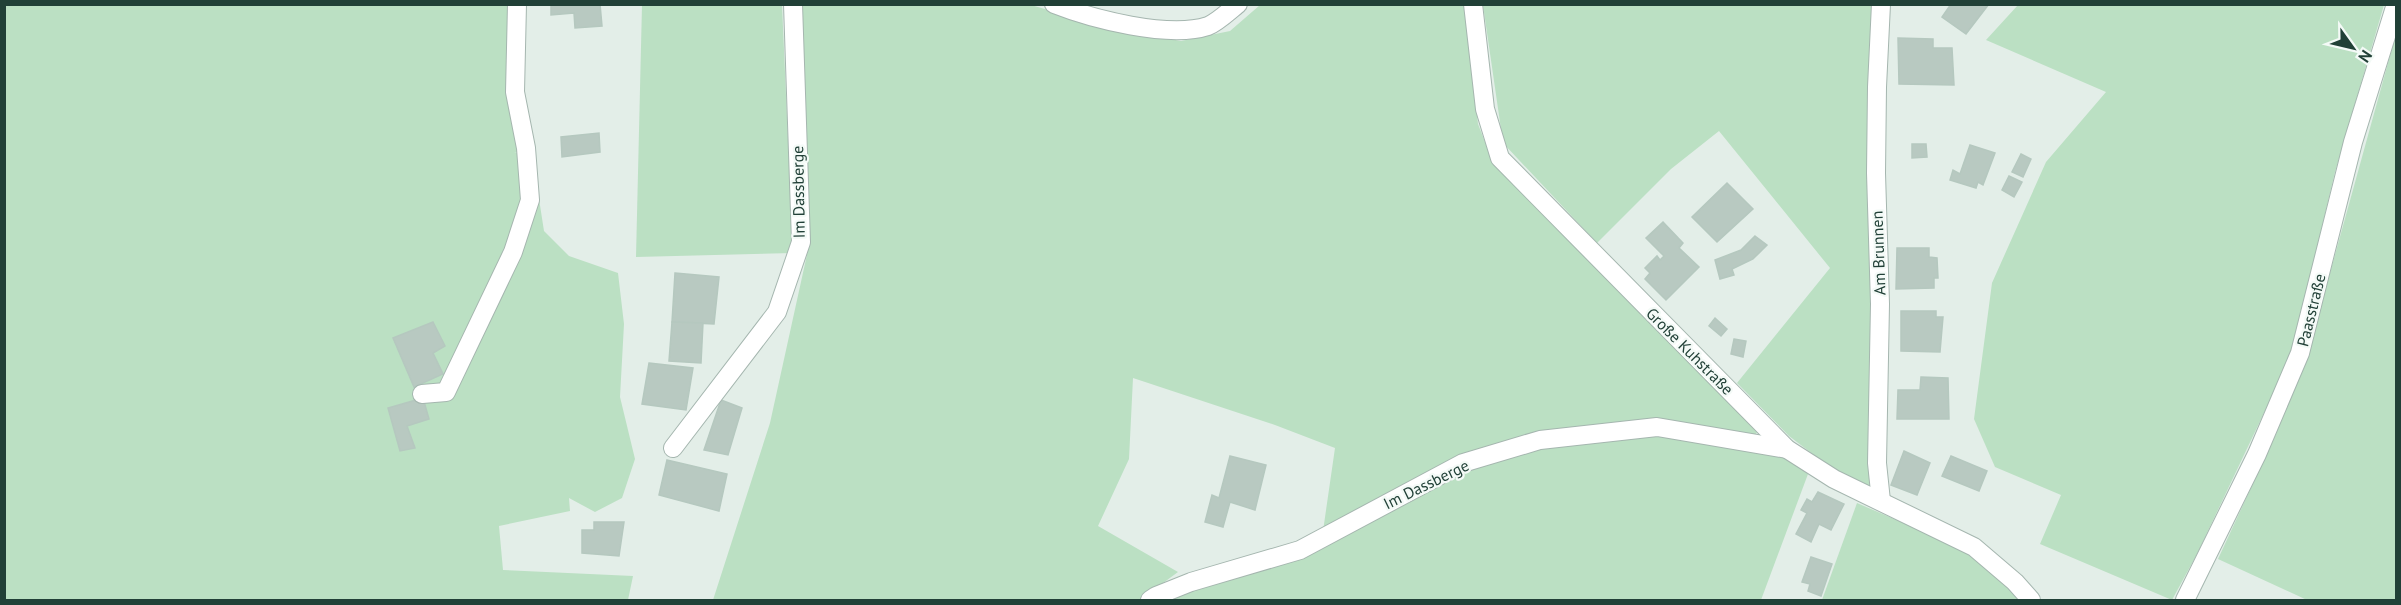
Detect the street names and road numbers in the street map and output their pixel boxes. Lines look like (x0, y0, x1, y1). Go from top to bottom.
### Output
street label: Im Dassberge (787, 145, 809, 239)
street label: Am Brunnen (1867, 210, 1889, 296)
street label: Paasstraße (2292, 272, 2330, 348)
street label: Große Kuhstraße (1642, 303, 1738, 399)
street label: Im Dassberge (1380, 455, 1472, 513)

